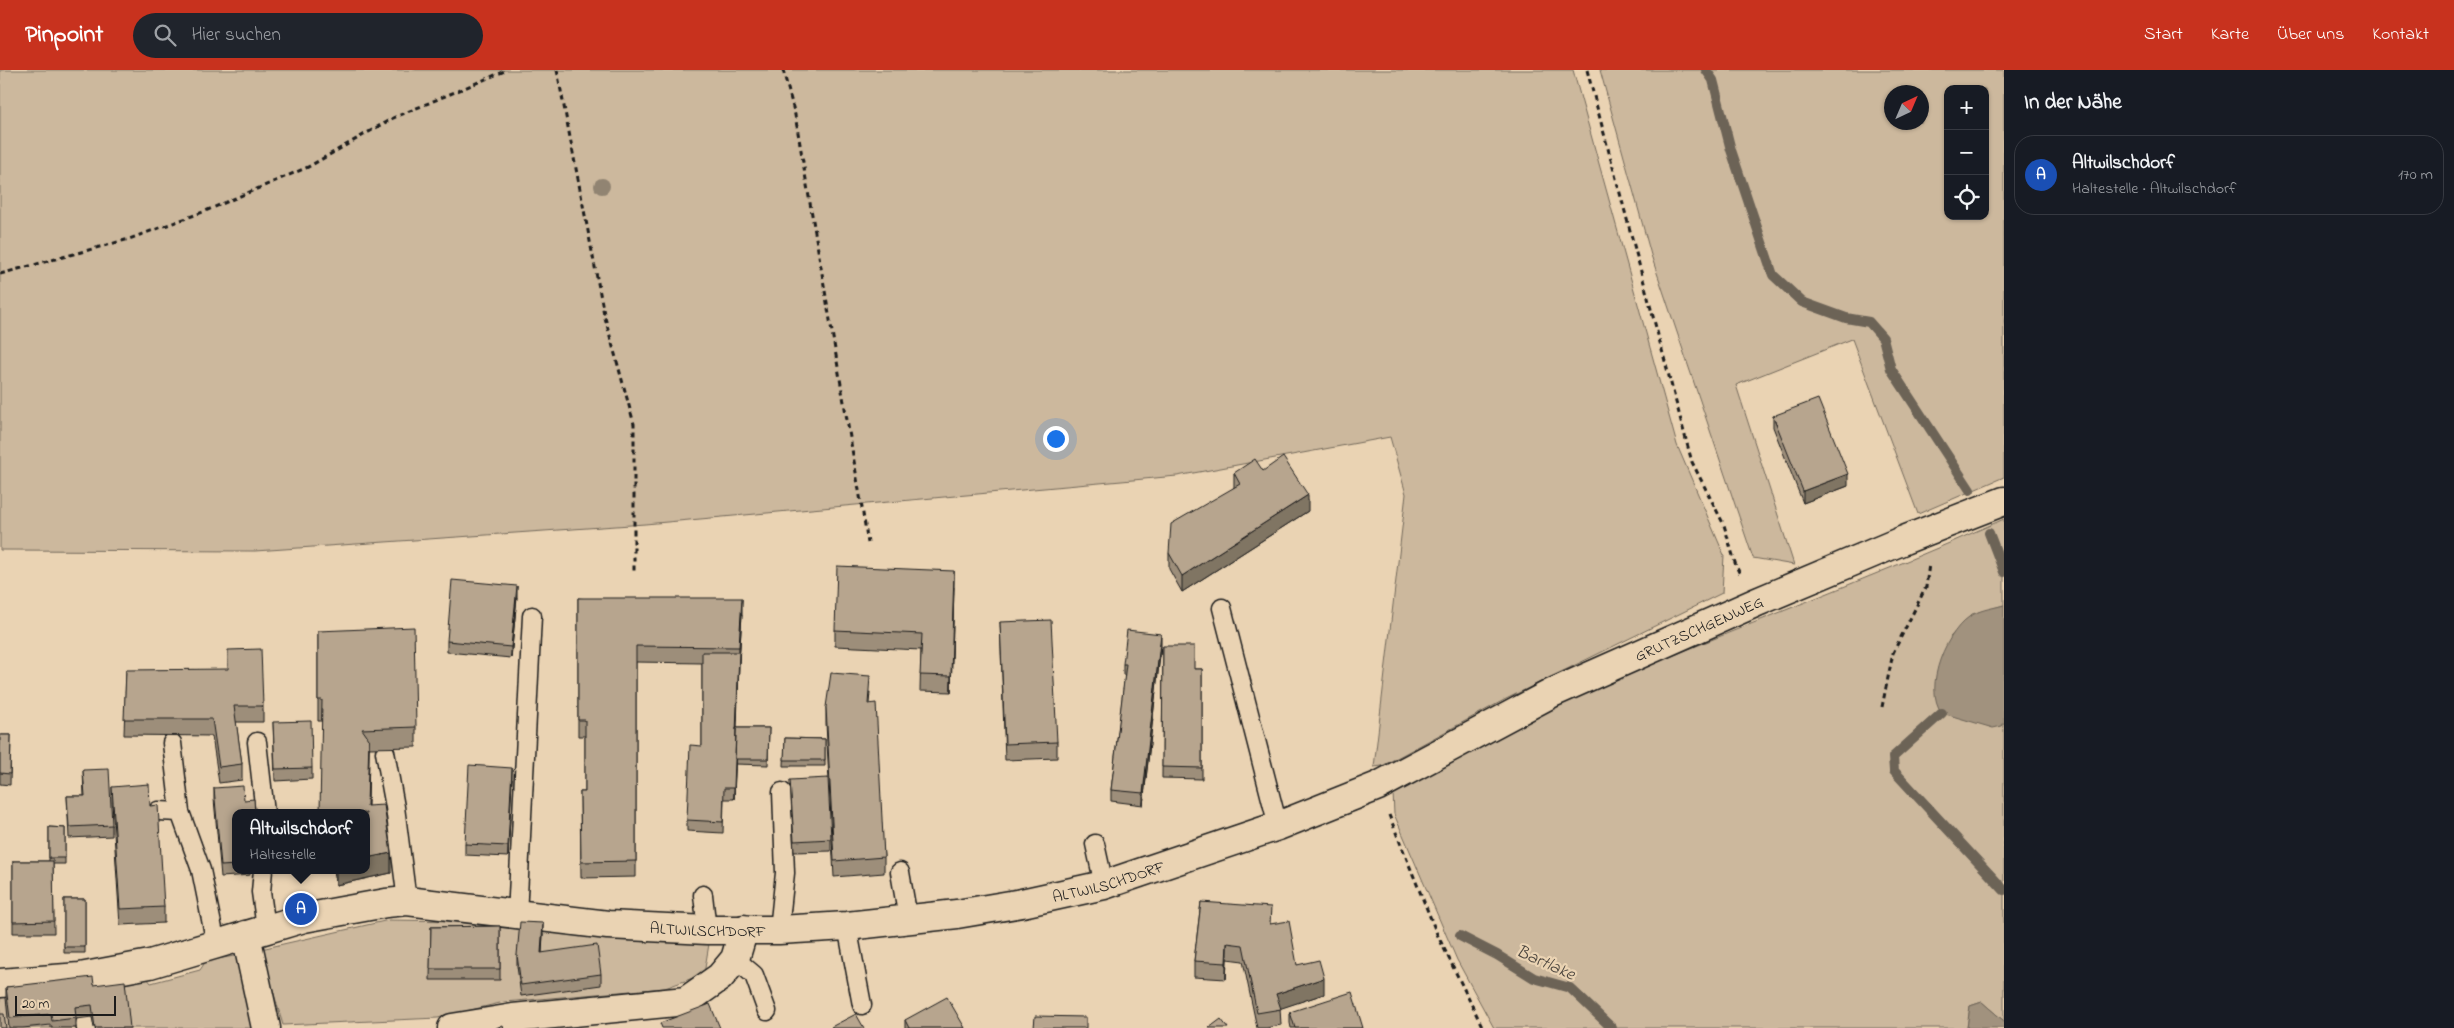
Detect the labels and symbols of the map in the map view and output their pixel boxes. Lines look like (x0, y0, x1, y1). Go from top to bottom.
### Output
north arrow (1884, 85, 1929, 130)
your location (1043, 426, 1069, 452)
street label: GRUTZSCHGENWEG (1631, 591, 1767, 669)
street label: ALTWILSCHDORF (1050, 855, 1169, 910)
pin: A (285, 890, 317, 928)
street label: ALTWILSCHDORF (649, 917, 766, 944)
water label: Bartlake (1512, 939, 1580, 989)
scale bar (15, 993, 116, 1016)

